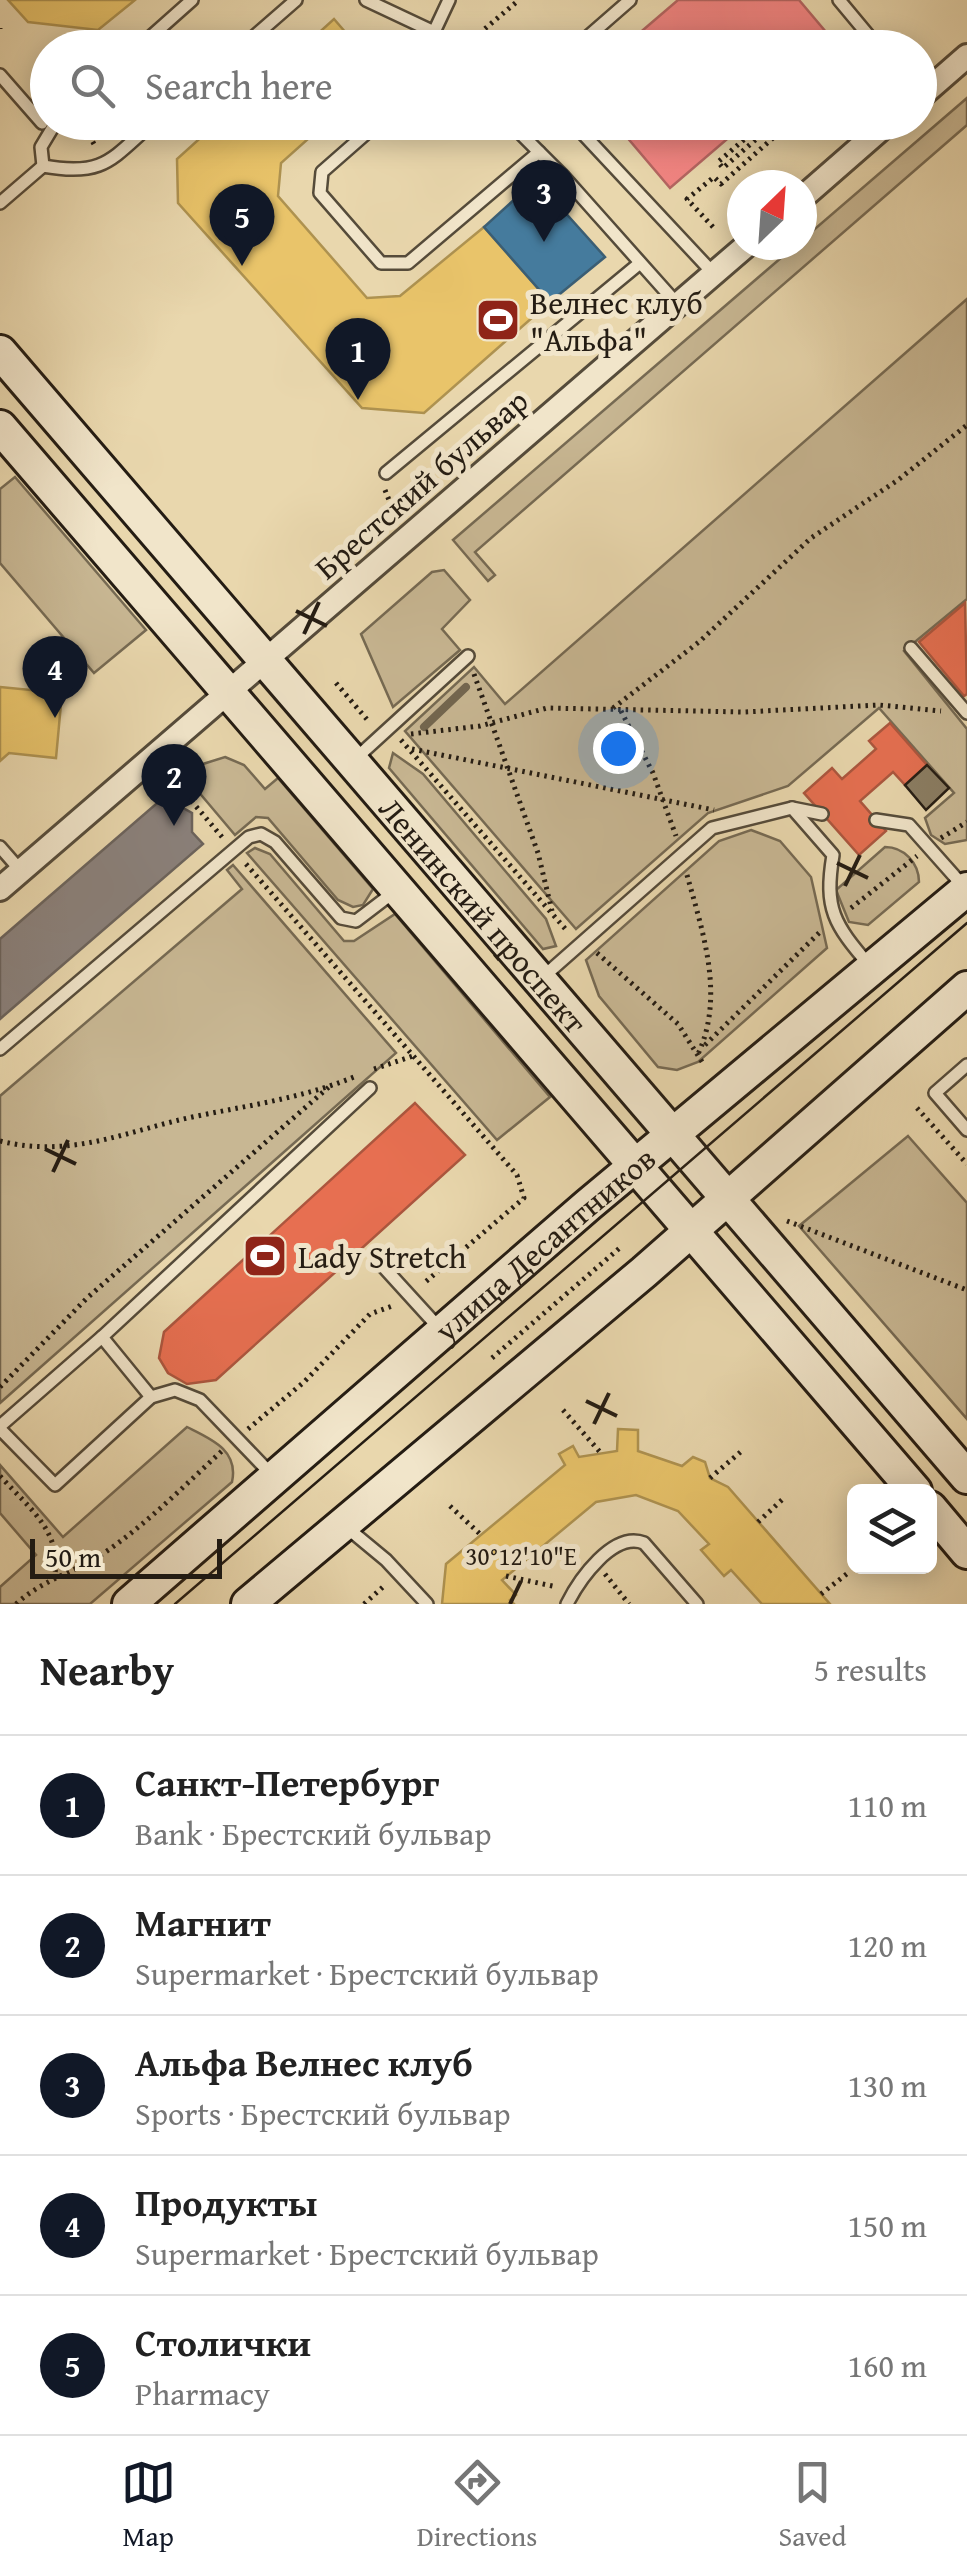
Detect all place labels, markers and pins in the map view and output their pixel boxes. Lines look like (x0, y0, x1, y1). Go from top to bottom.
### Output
pin: 3 (512, 160, 576, 242)
pin: 5 (210, 184, 274, 266)
place label: Велнес клуб "Альфа" (530, 279, 703, 363)
sports icon: Велнес клуб "Альфа" (475, 297, 521, 343)
pin: 1 (326, 318, 390, 400)
pin: 4 (22, 636, 88, 718)
pin: 2 (142, 744, 206, 826)
sports icon: Lady Stretch (242, 1233, 288, 1279)
place label: Lady Stretch (298, 1233, 466, 1280)

